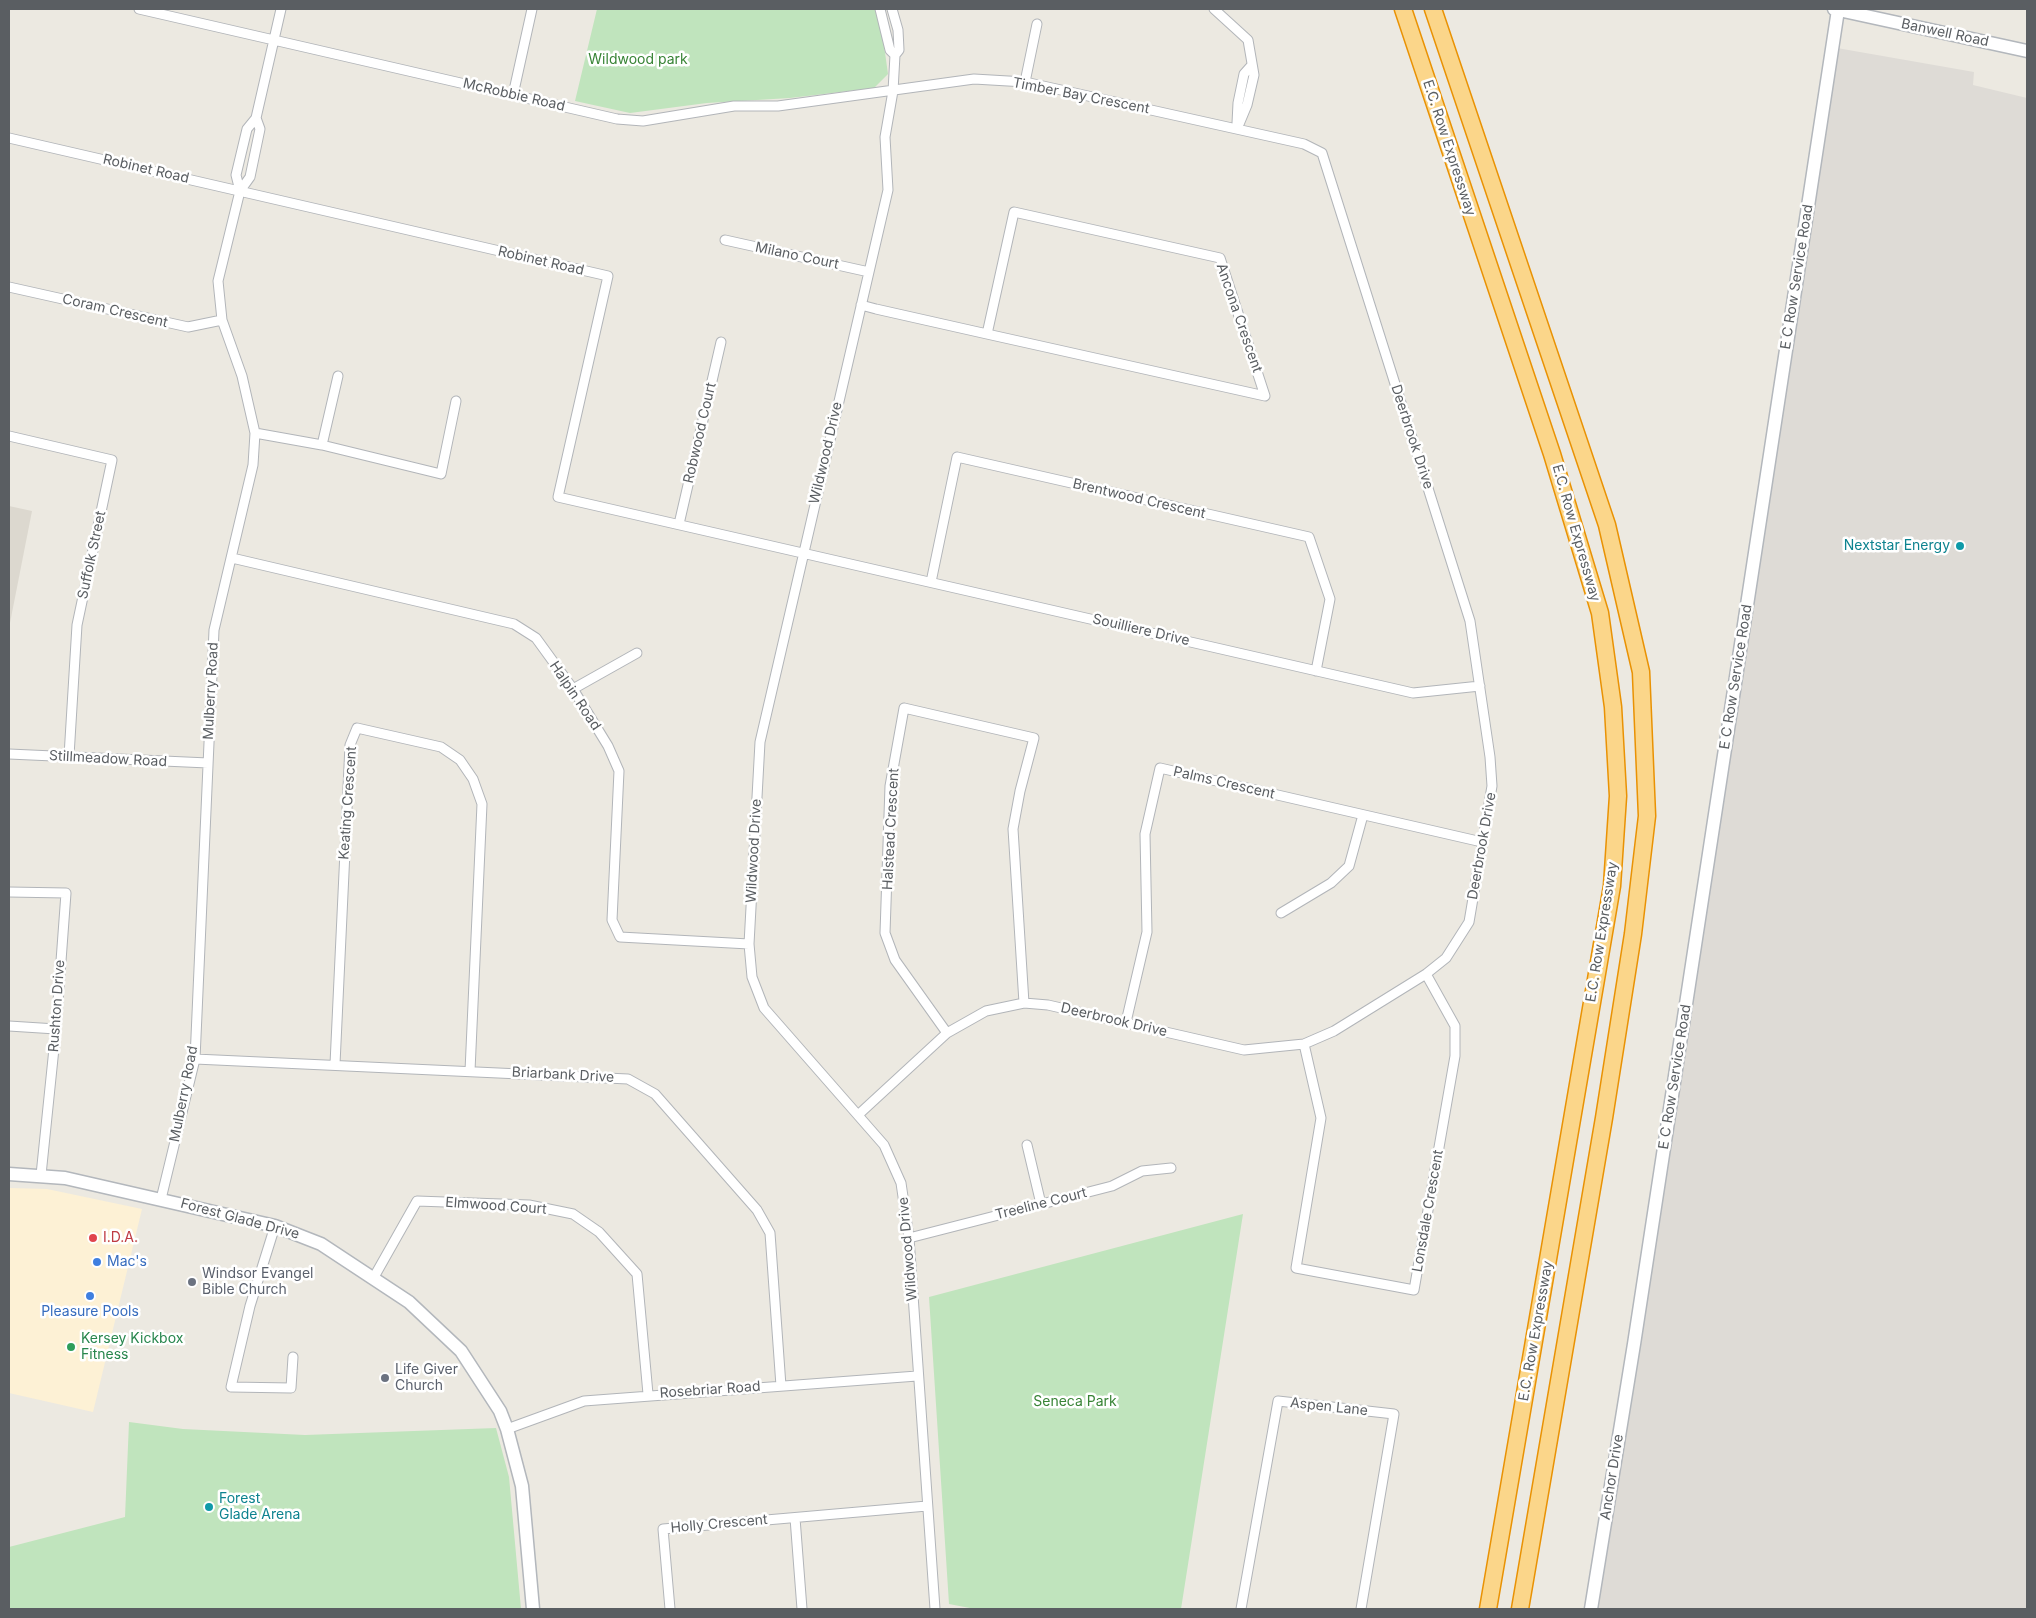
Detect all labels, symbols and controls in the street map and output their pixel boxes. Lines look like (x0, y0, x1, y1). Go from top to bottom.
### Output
street label: Banwell Road (1900, 16, 1990, 50)
park label: Wildwood park (588, 52, 688, 68)
street label: Timber Bay Crescent (1011, 74, 1151, 118)
street label: McRobbie Road (461, 75, 567, 115)
street label: E.C. Row Expressway (1419, 78, 1479, 218)
street label: Robinet Road (101, 151, 191, 187)
street label: E C Row Service Road (1777, 203, 1817, 351)
street label: Milano Court (754, 239, 840, 273)
street label: Robinet Road (496, 243, 586, 279)
street label: Ancona Crescent (1212, 261, 1266, 375)
street label: Coram Crescent (61, 291, 169, 331)
street label: Robwood Court (680, 381, 720, 485)
street label: Deerbrook Drive (1387, 383, 1437, 491)
street label: Wildwood Drive (806, 400, 846, 506)
street label: E.C. Row Expressway (1548, 462, 1604, 604)
street label: Brentwood Crescent (1071, 476, 1207, 522)
street label: Suffolk Street (74, 509, 110, 601)
place label: Nextstar Energy (1844, 538, 1950, 554)
marker: Nextstar Energy (1954, 540, 1966, 552)
street label: E C Row Service Road (1716, 603, 1756, 751)
street label: Souilliere Drive (1091, 611, 1191, 649)
street label: Mulberry Road (200, 642, 222, 740)
street label: Halpin Road (546, 658, 604, 734)
street label: Keating Crescent (336, 746, 360, 860)
street label: Stillmeadow Road (49, 748, 167, 770)
street label: Palms Crescent (1172, 763, 1276, 803)
street label: Halstead Crescent (879, 768, 903, 890)
street label: Deerbrook Drive (1464, 791, 1500, 901)
street label: Wildwood Drive (743, 798, 765, 904)
street label: E.C. Row Expressway (1583, 861, 1621, 1003)
street label: Rushton Drive (45, 959, 69, 1053)
street label: Deerbrook Drive (1059, 1000, 1169, 1040)
street label: E C Row Service Road (1655, 1003, 1695, 1151)
street label: Mulberry Road (166, 1044, 202, 1144)
street label: Briarbank Drive (511, 1064, 615, 1086)
street label: Lonsdale Crescent (1409, 1149, 1447, 1273)
street label: Treeline Court (993, 1185, 1089, 1223)
street label: Elmwood Court (445, 1194, 547, 1218)
street label: Forest Glade Drive (179, 1195, 301, 1243)
street label: Wildwood Drive (895, 1196, 921, 1302)
place label: I.D.A. (103, 1230, 138, 1246)
marker: I.D.A. (87, 1232, 99, 1244)
place label: Mac's (107, 1254, 147, 1270)
marker: Mac's (91, 1256, 103, 1268)
street label: E.C. Row Expressway (1515, 1260, 1557, 1402)
place label: Windsor Evangel Bible Church (202, 1266, 314, 1298)
marker: Windsor Evangel Bible Church (186, 1276, 198, 1288)
marker: Pleasure Pools (84, 1290, 96, 1302)
place label: Pleasure Pools (41, 1304, 139, 1320)
place label: Kersey Kickbox Fitness (81, 1331, 183, 1364)
marker: Kersey Kickbox Fitness (65, 1341, 77, 1353)
place label: Life Giver Church (395, 1362, 458, 1394)
marker: Life Giver Church (379, 1372, 391, 1384)
street label: Rosebriar Road (659, 1378, 761, 1402)
park label: Seneca Park (1033, 1394, 1117, 1410)
street label: Aspen Lane (1289, 1395, 1369, 1419)
street label: Anchor Drive (1597, 1433, 1627, 1521)
place label: Forest Glade Arena (219, 1491, 300, 1524)
marker: Forest Glade Arena (203, 1501, 215, 1513)
street label: Holly Crescent (670, 1511, 768, 1537)

